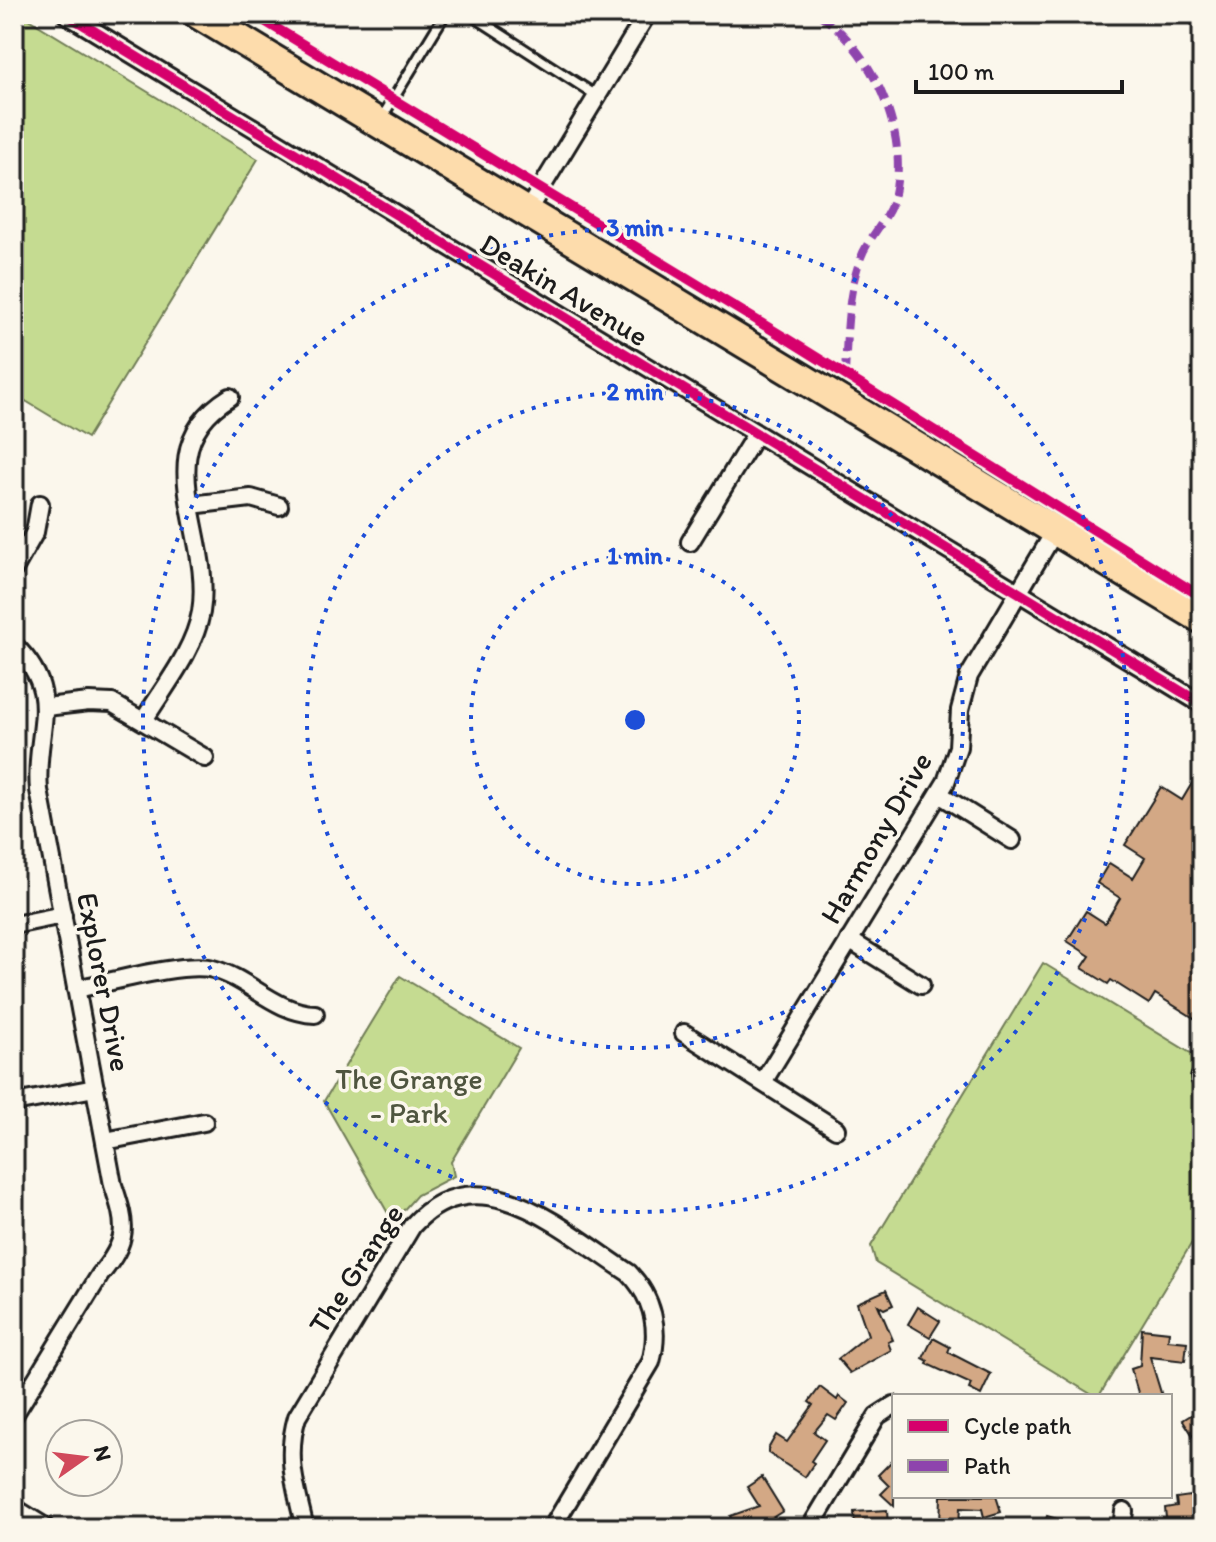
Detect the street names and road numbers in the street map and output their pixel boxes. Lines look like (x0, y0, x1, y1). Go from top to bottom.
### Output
street label: Deakin Avenue (473, 225, 655, 354)
street label: Harmony Drive (811, 745, 940, 930)
street label: Explorer Drive (69, 889, 140, 1074)
street label: The Grange (300, 1197, 411, 1341)

